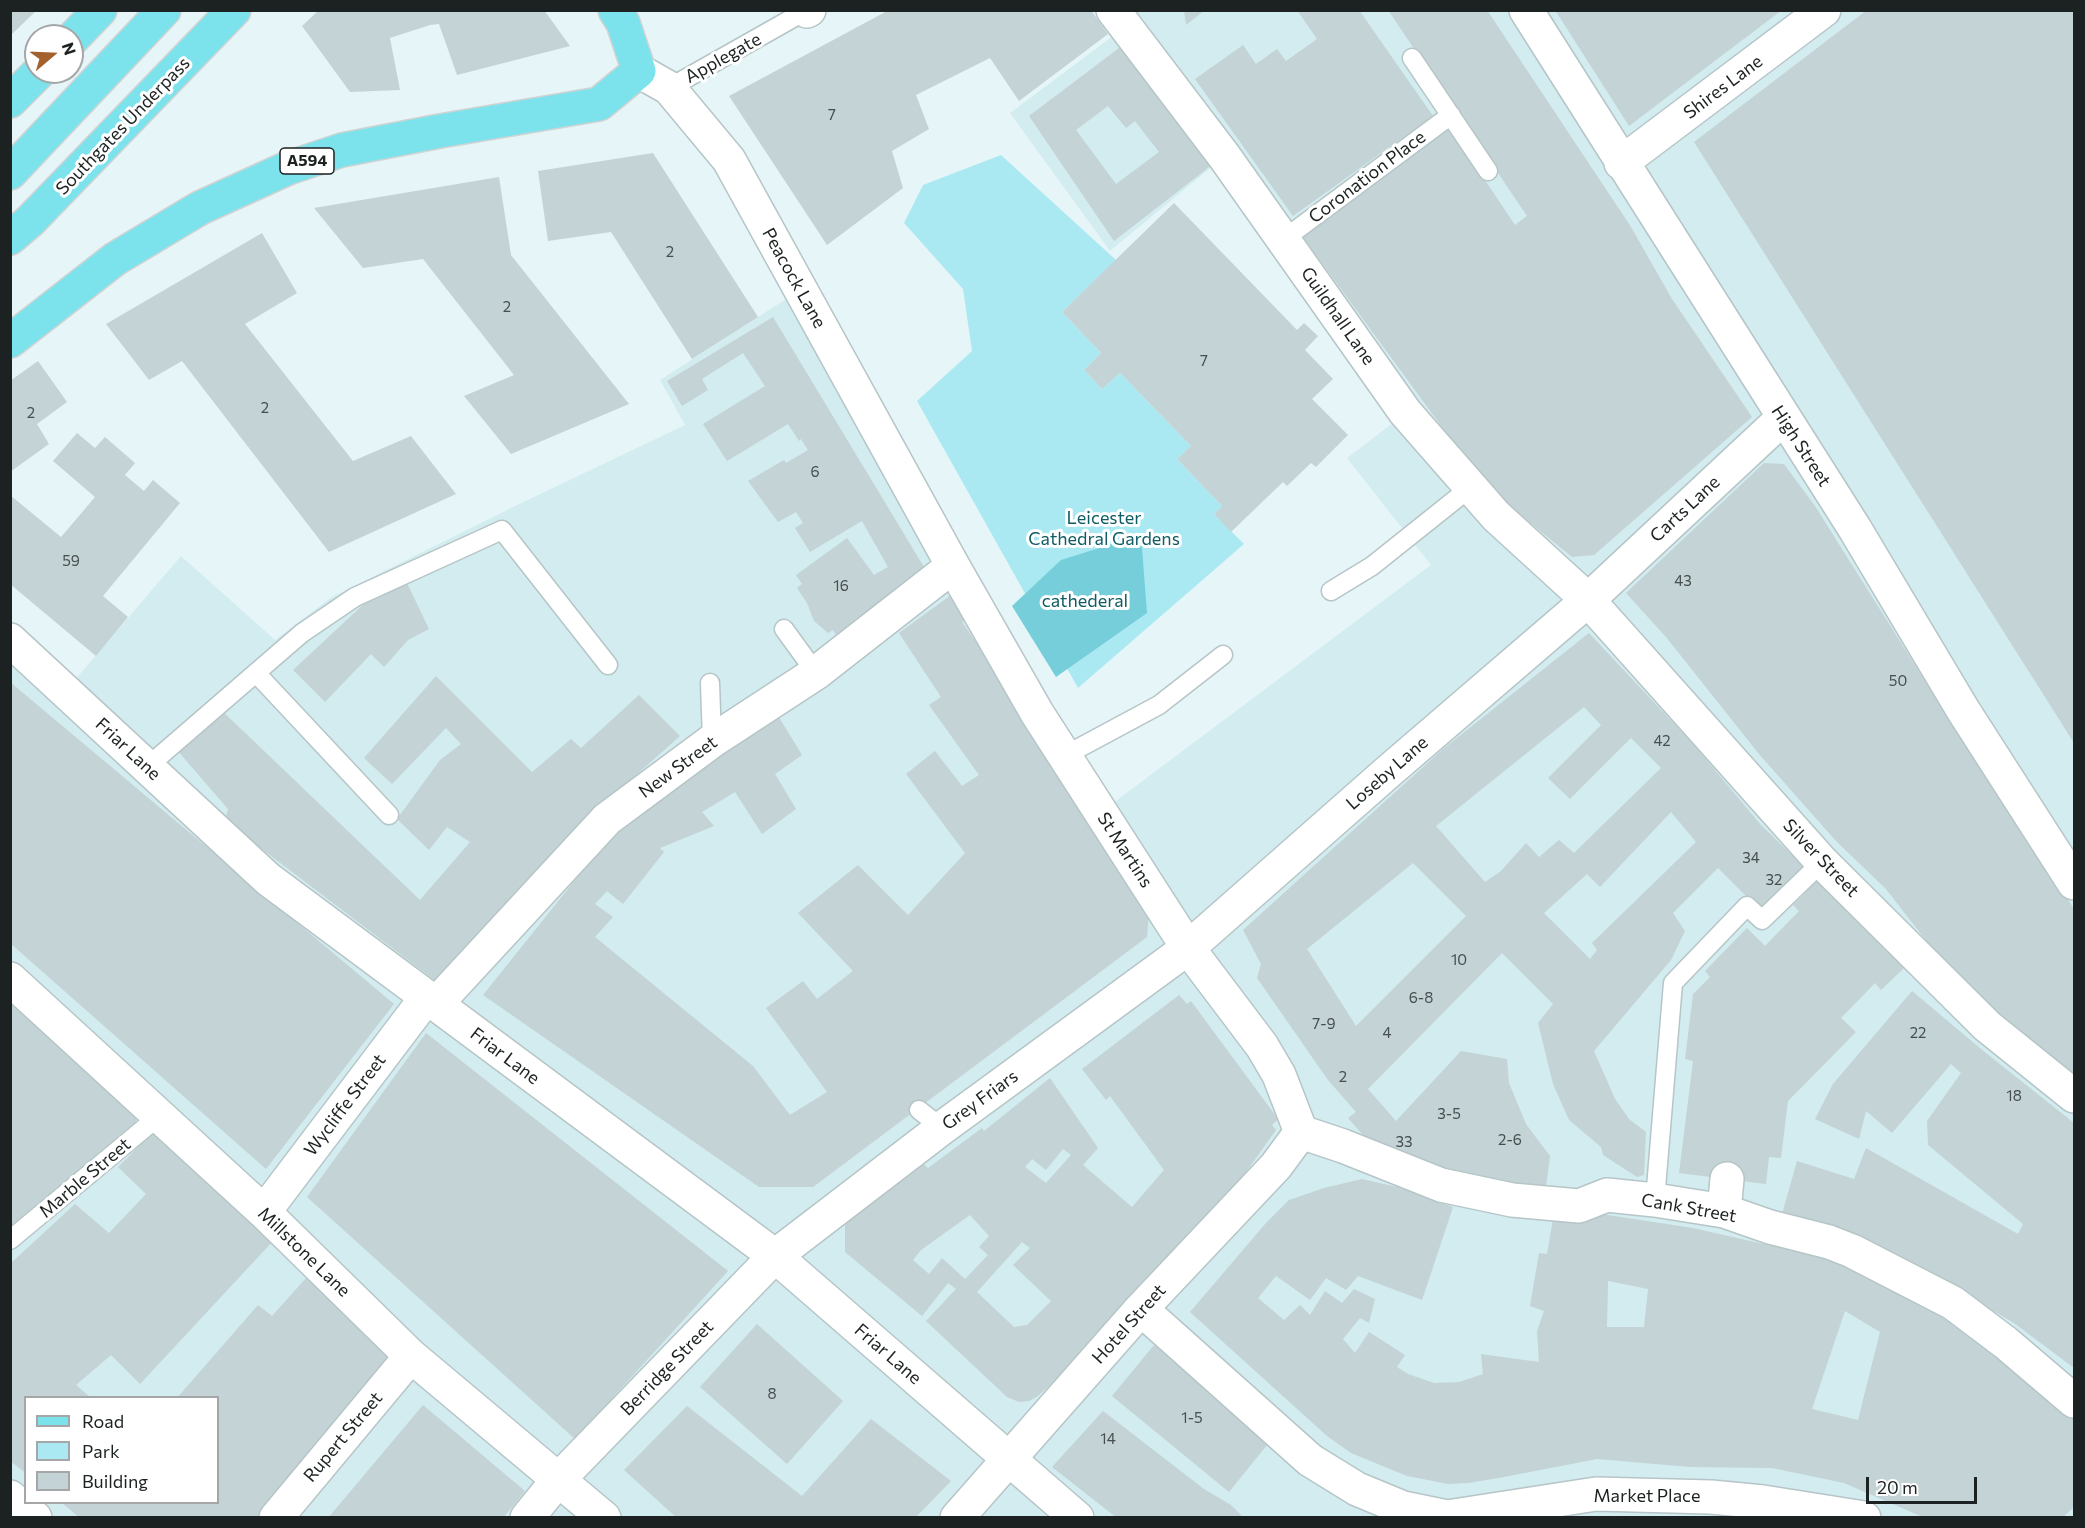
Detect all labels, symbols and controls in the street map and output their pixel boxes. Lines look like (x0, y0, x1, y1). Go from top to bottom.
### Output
north arrow (24, 24, 84, 84)
street label: Applegate (681, 28, 765, 88)
text: N (59, 40, 81, 57)
street label: Shires Lane (1679, 50, 1767, 124)
street label: Southgates Underpass (52, 53, 194, 199)
house number: 7 (828, 106, 836, 124)
street label: Coronation Place (1304, 126, 1430, 228)
road number: A594 (280, 148, 334, 174)
street label: Peacock Lane (758, 224, 830, 332)
house number: 2 (666, 243, 674, 261)
street label: Guildhall Lane (1296, 263, 1380, 369)
house number: 2 (503, 298, 511, 316)
house number: 7 (1200, 352, 1208, 370)
house number: 2 (261, 399, 269, 417)
street label: High Street (1767, 401, 1835, 491)
house number: 2 (27, 404, 35, 422)
house number: 6 (810, 463, 820, 481)
street label: Carts Lane (1646, 471, 1724, 547)
park label: Leicester Cathedral Gardens (1028, 507, 1180, 550)
house number: 59 (62, 552, 80, 570)
house number: 43 (1674, 572, 1692, 590)
house number: 16 (833, 577, 849, 595)
park label: cathederal (1042, 590, 1128, 612)
house number: 50 (1889, 672, 1907, 690)
street label: Friar Lane (91, 713, 165, 785)
street label: New Street (635, 731, 721, 803)
street label: Loseby Lane (1342, 732, 1432, 814)
house number: 42 (1653, 732, 1671, 750)
street label: St Martins (1093, 808, 1157, 892)
street label: Silver Street (1779, 815, 1863, 901)
house number: 34 (1742, 849, 1760, 867)
house number: 32 (1766, 871, 1782, 889)
house number: 10 (1451, 951, 1467, 969)
house number: 6-8 (1409, 989, 1433, 1007)
house number: 7-9 (1312, 1015, 1336, 1033)
street label: Friar Lane (466, 1023, 544, 1089)
house number: 4 (1383, 1024, 1391, 1042)
house number: 22 (1910, 1024, 1926, 1042)
street label: Wycliffe Street (300, 1050, 390, 1160)
street label: Grey Friars (938, 1065, 1022, 1135)
house number: 2 (1339, 1068, 1347, 1086)
house number: 18 (2006, 1087, 2022, 1105)
house number: 3-5 (1437, 1105, 1461, 1123)
house number: 2-6 (1498, 1131, 1522, 1149)
house number: 33 (1395, 1133, 1413, 1151)
street label: Marble Street (35, 1134, 135, 1222)
street label: Cank Street (1640, 1189, 1738, 1227)
street label: Millstone Lane (253, 1203, 355, 1301)
street label: Hotel Street (1088, 1280, 1170, 1368)
street label: Berridge Street (616, 1316, 718, 1420)
street label: Friar Lane (850, 1319, 926, 1389)
house number: 8 (767, 1385, 777, 1403)
street label: Rupert Street (299, 1388, 387, 1486)
legend (24, 1396, 219, 1504)
house number: 1-5 (1181, 1409, 1203, 1427)
text: Road (82, 1410, 124, 1432)
house number: 14 (1100, 1430, 1116, 1448)
text: Park (82, 1440, 120, 1462)
scale bar (1869, 1465, 1980, 1503)
text: Building (82, 1470, 148, 1492)
text: 20 m (1877, 1476, 1918, 1498)
street label: Market Place (1594, 1485, 1700, 1507)

